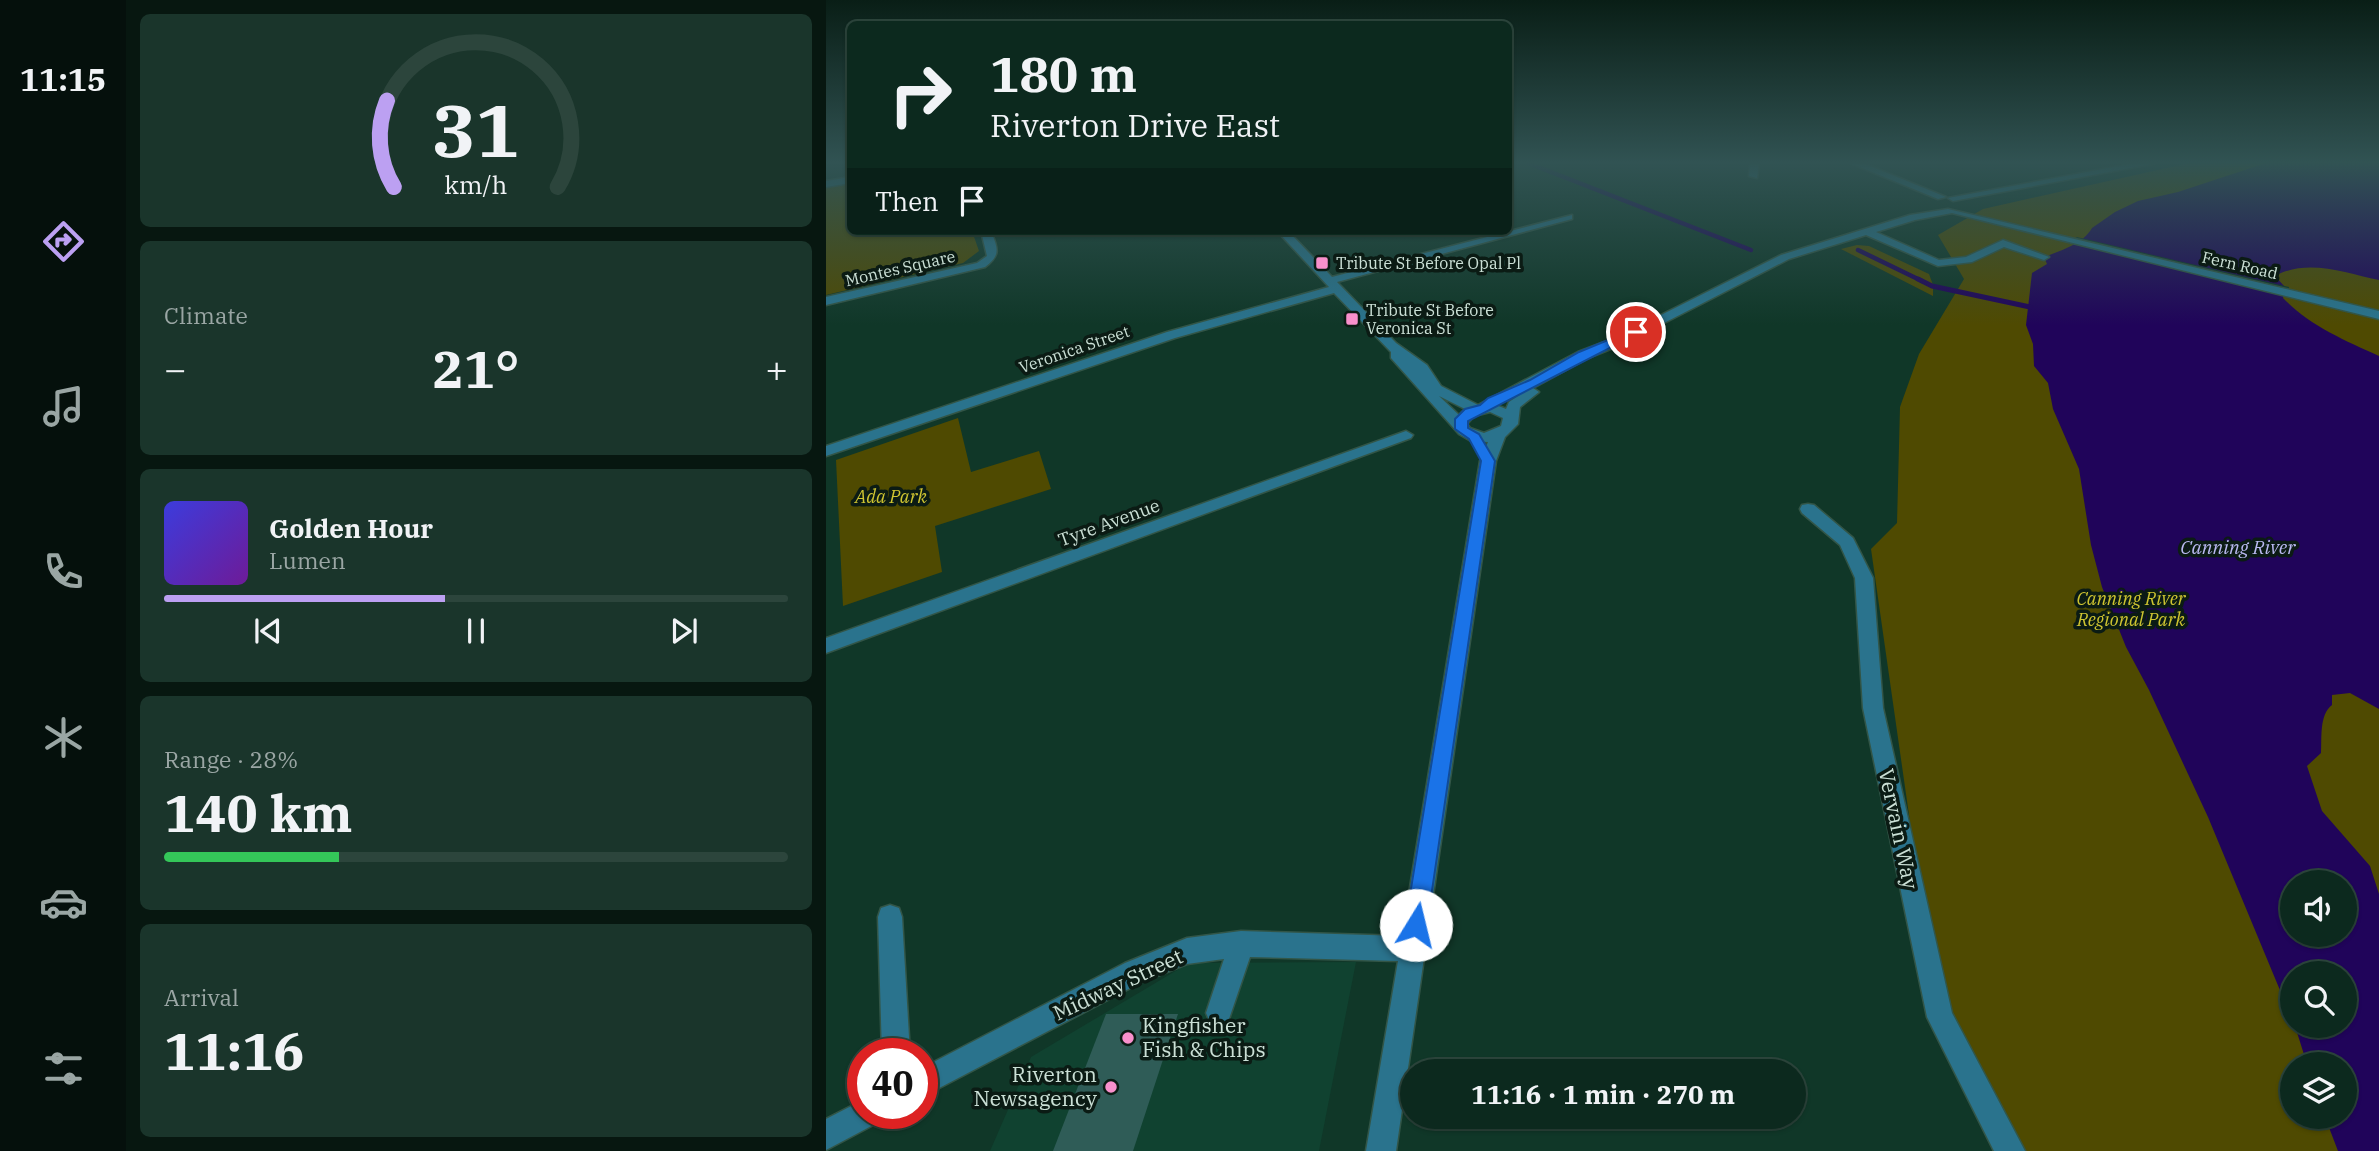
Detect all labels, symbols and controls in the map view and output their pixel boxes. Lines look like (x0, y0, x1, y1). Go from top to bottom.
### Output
text: 180 m (990, 42, 1137, 105)
icon: right (875, 49, 966, 140)
text: 11:15 (20, 58, 106, 100)
text: 31 (432, 82, 520, 177)
text: Riverton Drive East (990, 104, 1280, 146)
text: km/h (444, 168, 508, 201)
icon: arrive (953, 182, 991, 220)
text: Then (875, 184, 939, 218)
icon: directions (39, 217, 88, 266)
street label: Montes Square (843, 246, 957, 290)
street label: Fern Road (2200, 247, 2280, 283)
place label: Tribute St Before Opal Pl (1336, 253, 1521, 273)
marker: Tribute St Before Opal Pl (1314, 255, 1330, 271)
text: Climate (164, 300, 248, 330)
place label: Tribute St Before Veronica St (1366, 300, 1494, 338)
pin (1606, 302, 1666, 362)
marker: Tribute St Before Veronica St (1344, 311, 1360, 327)
icon: arrive (1617, 313, 1655, 351)
street label: Veronica Street (1016, 321, 1132, 377)
text: 21° (433, 335, 519, 402)
text: − (164, 344, 187, 393)
text: + (765, 344, 788, 393)
icon: music (39, 382, 88, 431)
park label: Ada Park (854, 485, 928, 508)
street label: Tyre Avenue (1055, 494, 1163, 552)
text: Golden Hour (269, 511, 433, 545)
water label: Canning River (2180, 535, 2296, 559)
text: Lumen (269, 545, 346, 575)
icon: phone (39, 547, 88, 596)
park label: Canning River Regional Park (2076, 587, 2187, 631)
icon: previous (249, 612, 287, 650)
icon: pause (457, 612, 495, 650)
icon: next (665, 612, 703, 650)
icon: climate (39, 713, 88, 762)
text: Range · 28% (164, 744, 298, 774)
street label: Vervain Way (1873, 766, 1926, 893)
text: 140 km (164, 779, 353, 846)
map controls (2280, 870, 2357, 1129)
button: sound (2280, 870, 2357, 947)
icon: car (39, 878, 88, 927)
position arrow (1379, 888, 1453, 962)
street label: Midway Street (1048, 942, 1187, 1026)
button: search (2280, 961, 2357, 1038)
text: Arrival (164, 982, 239, 1012)
place label: Kingfisher Fish & Chips (1142, 1011, 1266, 1063)
text: 11:16 (164, 1017, 305, 1084)
marker: Kingfisher Fish & Chips (1120, 1030, 1136, 1046)
speed limit sign: 40 (847, 1038, 938, 1129)
icon: filters (39, 1044, 88, 1093)
button: layers (2280, 1052, 2357, 1129)
place label: Riverton Newsagency (974, 1060, 1098, 1112)
text: 11:16 · 1 min · 270 m (1471, 1077, 1735, 1111)
marker: Riverton Newsagency (1103, 1079, 1119, 1095)

